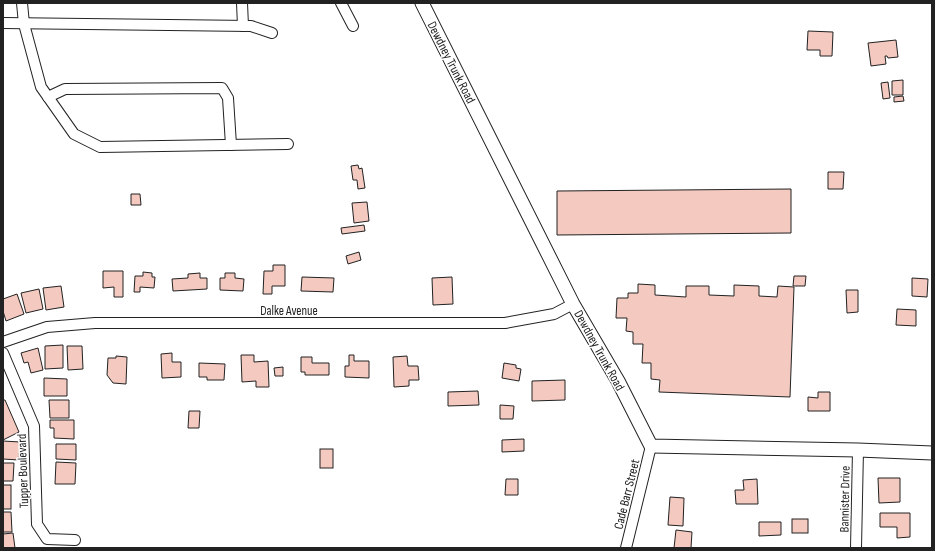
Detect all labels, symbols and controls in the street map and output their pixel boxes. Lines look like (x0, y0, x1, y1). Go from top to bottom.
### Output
street label: Dewdney Trunk Road (424, 19, 479, 106)
street label: Dalke Avenue (260, 303, 318, 319)
street label: Dewdney Trunk Road (570, 307, 628, 394)
street label: Tupper Boulevard (14, 433, 32, 508)
street label: Cade Barr Street (611, 458, 643, 531)
street label: Bannister Drive (836, 466, 854, 532)

